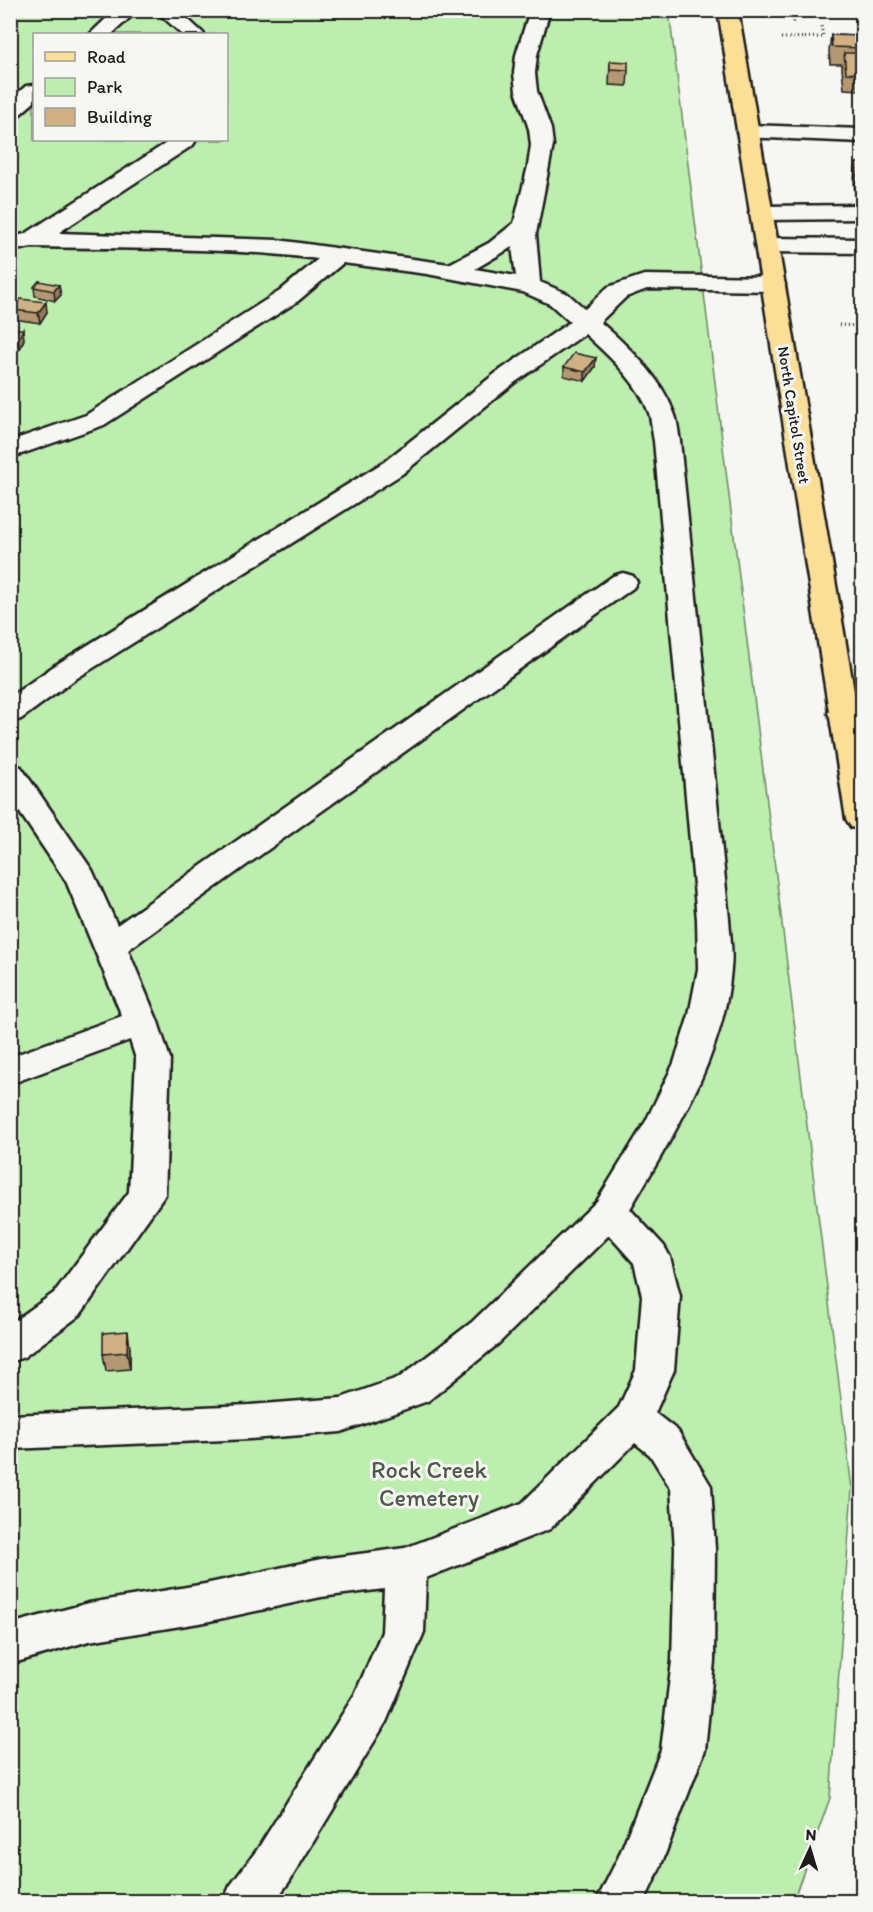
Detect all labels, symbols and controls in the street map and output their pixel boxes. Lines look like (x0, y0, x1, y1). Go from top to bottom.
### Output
legend (33, 33, 228, 141)
text: Road (87, 46, 126, 68)
text: Park (87, 76, 122, 98)
text: Building (87, 106, 153, 128)
street label: North Capitol Street (774, 345, 814, 485)
park label: Rock Creek Cemetery (371, 1455, 488, 1512)
north arrow (780, 1819, 840, 1879)
text: N (805, 1825, 817, 1844)

